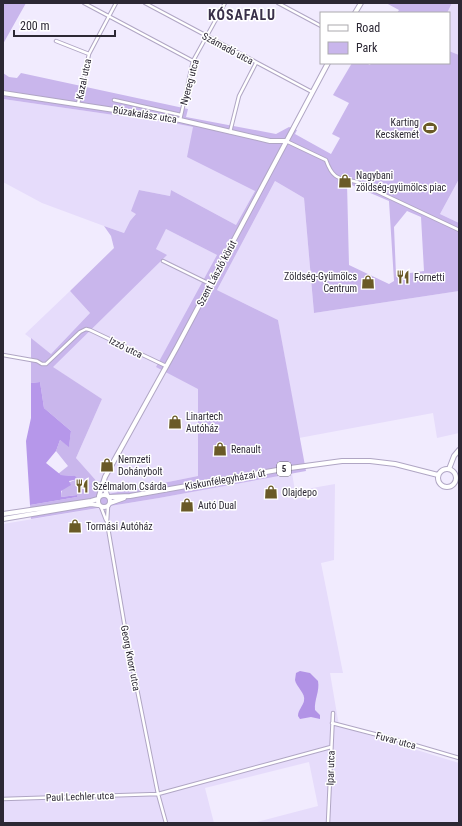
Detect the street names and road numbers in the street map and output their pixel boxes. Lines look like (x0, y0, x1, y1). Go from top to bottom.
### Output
street label: Számadó utca (200, 30, 255, 67)
street label: Kazal utca (74, 58, 93, 100)
street label: Nyereg utca (178, 58, 201, 106)
street label: Búzakalász utca (112, 104, 178, 125)
street label: Szent László körút (195, 239, 238, 308)
street label: Izzó utca (107, 335, 144, 360)
road number: 5 (277, 462, 291, 476)
street label: Kiskunfélegyházai út (184, 467, 266, 492)
street label: Georg Knorr utca (119, 624, 142, 692)
street label: Fuvar utca (375, 730, 417, 751)
street label: Ipar utca (324, 750, 337, 786)
street label: Paul Lechler utca (46, 790, 114, 803)

